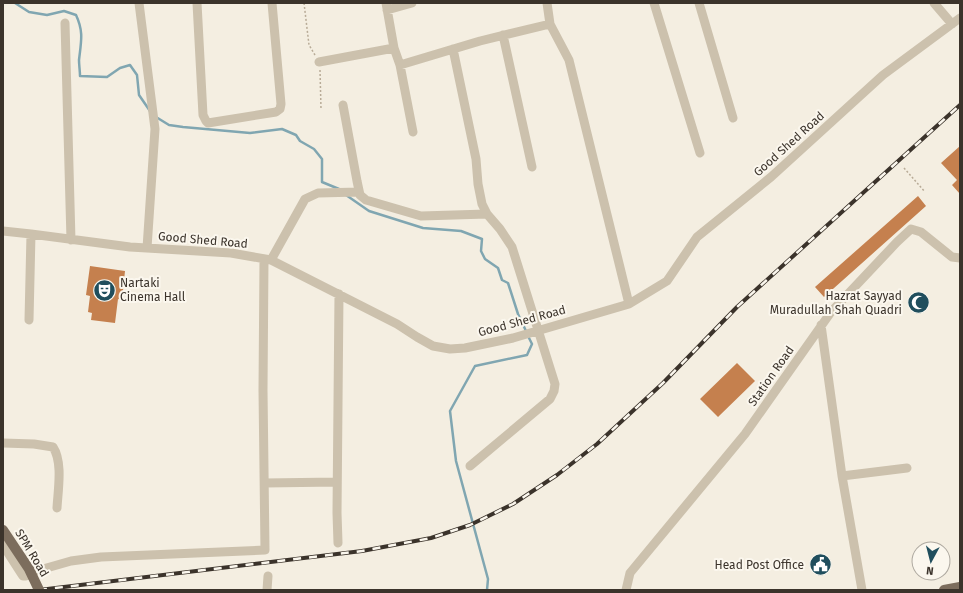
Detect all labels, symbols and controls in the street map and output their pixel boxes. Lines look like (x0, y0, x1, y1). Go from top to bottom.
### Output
street label: Good Shed Road (751, 109, 827, 179)
street label: Good Shed Road (158, 229, 248, 251)
place label: Nartaki Cinema Hall (120, 276, 186, 304)
theatre icon: Nartaki Cinema Hall (92, 277, 118, 303)
place label: Hazrat Sayyad Muradullah Shah Quadri (770, 289, 902, 317)
mosque icon: Hazrat Sayyad Muradullah Shah Quadri (905, 290, 931, 316)
street label: Good Shed Road (477, 303, 567, 339)
street label: Station Road (745, 343, 797, 409)
street label: SPM Road (12, 527, 52, 579)
north arrow (911, 541, 951, 581)
public building icon: Head Post Office (807, 552, 833, 578)
place label: Head Post Office (715, 558, 804, 572)
text: N (925, 564, 934, 577)

